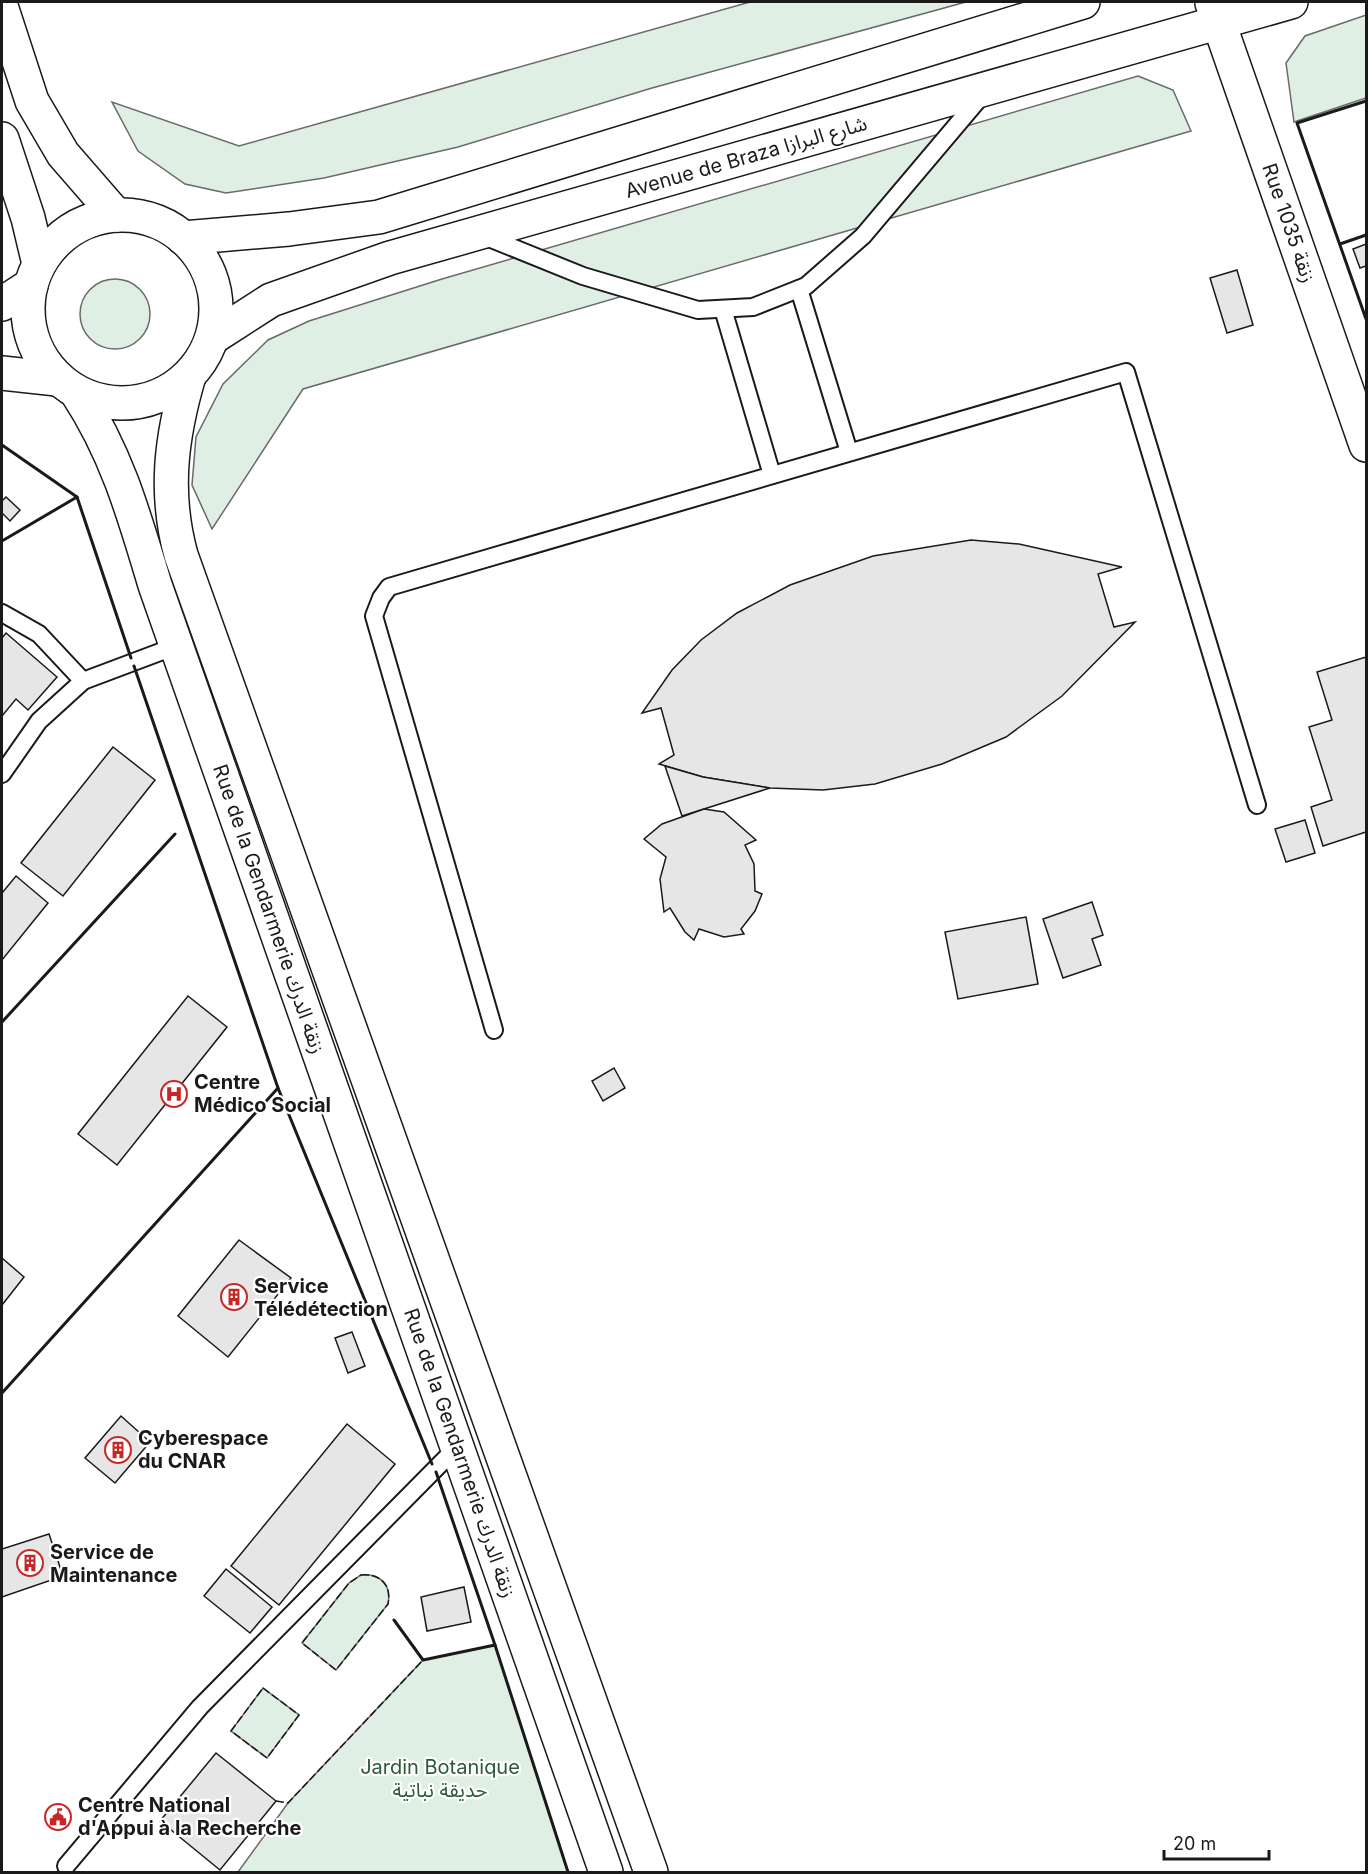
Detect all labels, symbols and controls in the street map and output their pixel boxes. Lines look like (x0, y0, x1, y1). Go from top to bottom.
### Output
street label: Avenue de Braza شارع البرازا (622, 111, 870, 206)
street label: Rue 1035 زنقة (1257, 160, 1321, 286)
street label: Rue de la Gendarmerie زنقة الدرك (208, 761, 330, 1057)
place label: Centre Médico Social (194, 1070, 331, 1117)
hospital icon: Centre Médico Social (159, 1079, 189, 1109)
place label: Service Télédétection (254, 1274, 388, 1321)
building icon: Service Télédétection (219, 1282, 249, 1312)
street label: Rue de la Gendarmerie زنقة الدرك (399, 1305, 521, 1601)
place label: Cyberespace du CNAR (138, 1426, 268, 1473)
building icon: Cyberespace du CNAR (103, 1435, 133, 1465)
place label: Service de Maintenance (50, 1540, 177, 1587)
building icon: Service de Maintenance (15, 1548, 45, 1578)
park label: Jardin Botanique حديقة نباتية (360, 1755, 520, 1802)
place label: Centre National d'Appui à la Recherche (78, 1793, 301, 1840)
public building icon: Centre National d'Appui à la Recherche (43, 1802, 73, 1832)
scale bar (1164, 1823, 1269, 1861)
text: 20 m (1173, 1833, 1216, 1854)

